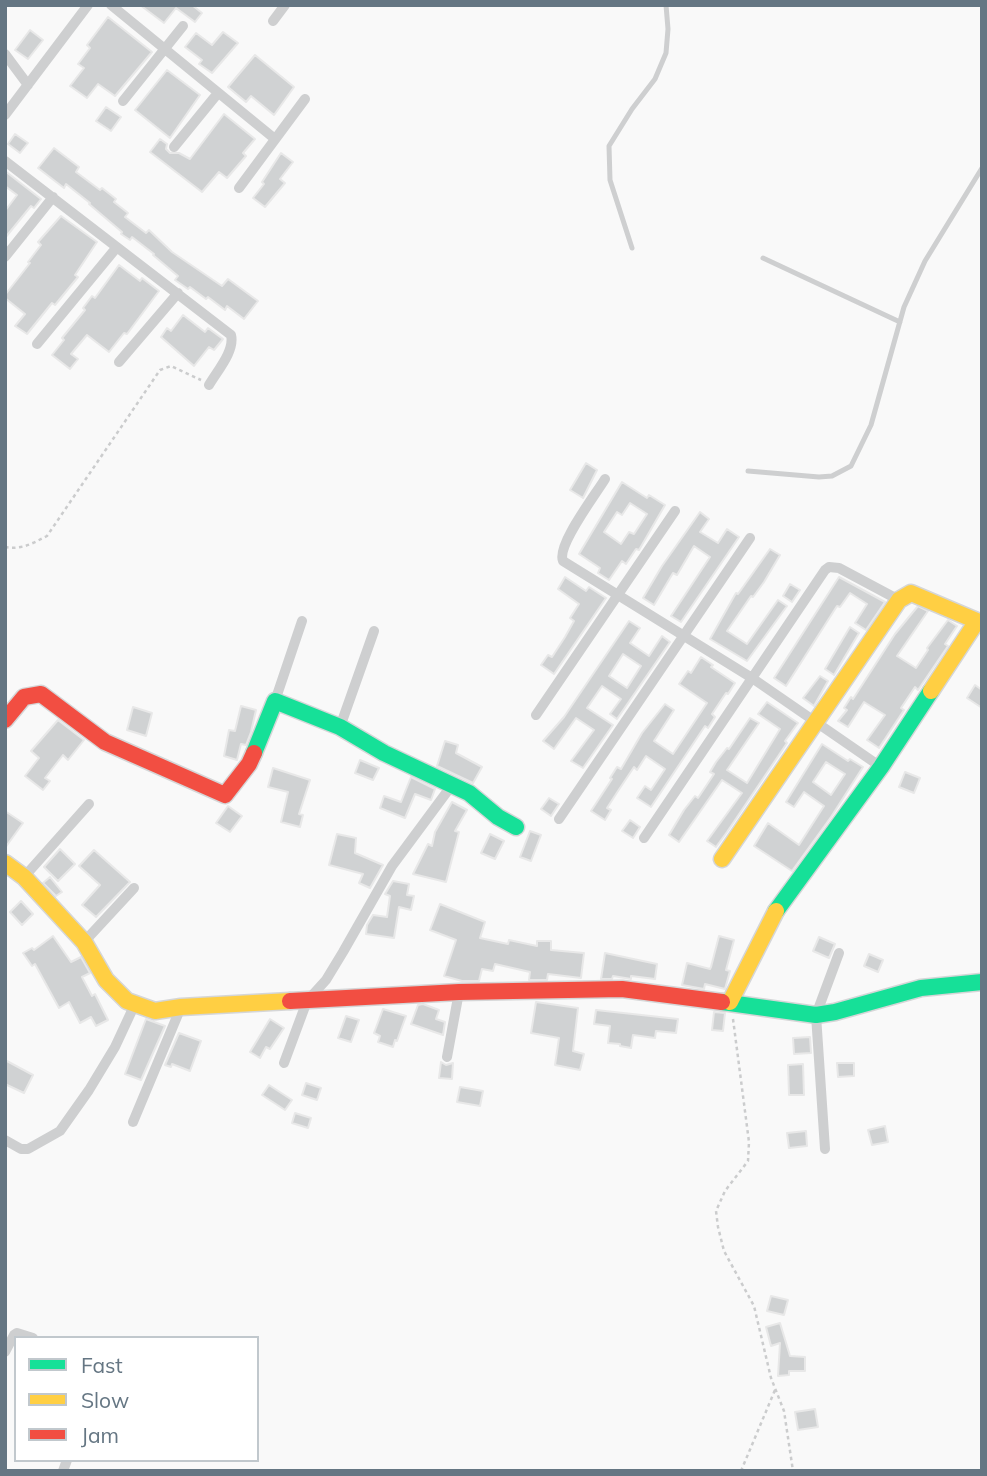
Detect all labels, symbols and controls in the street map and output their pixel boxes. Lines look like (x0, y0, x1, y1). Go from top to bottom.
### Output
legend (14, 1336, 259, 1462)
text: Fast (81, 1352, 123, 1378)
text: Slow (81, 1387, 129, 1413)
text: Jam (81, 1422, 119, 1448)

